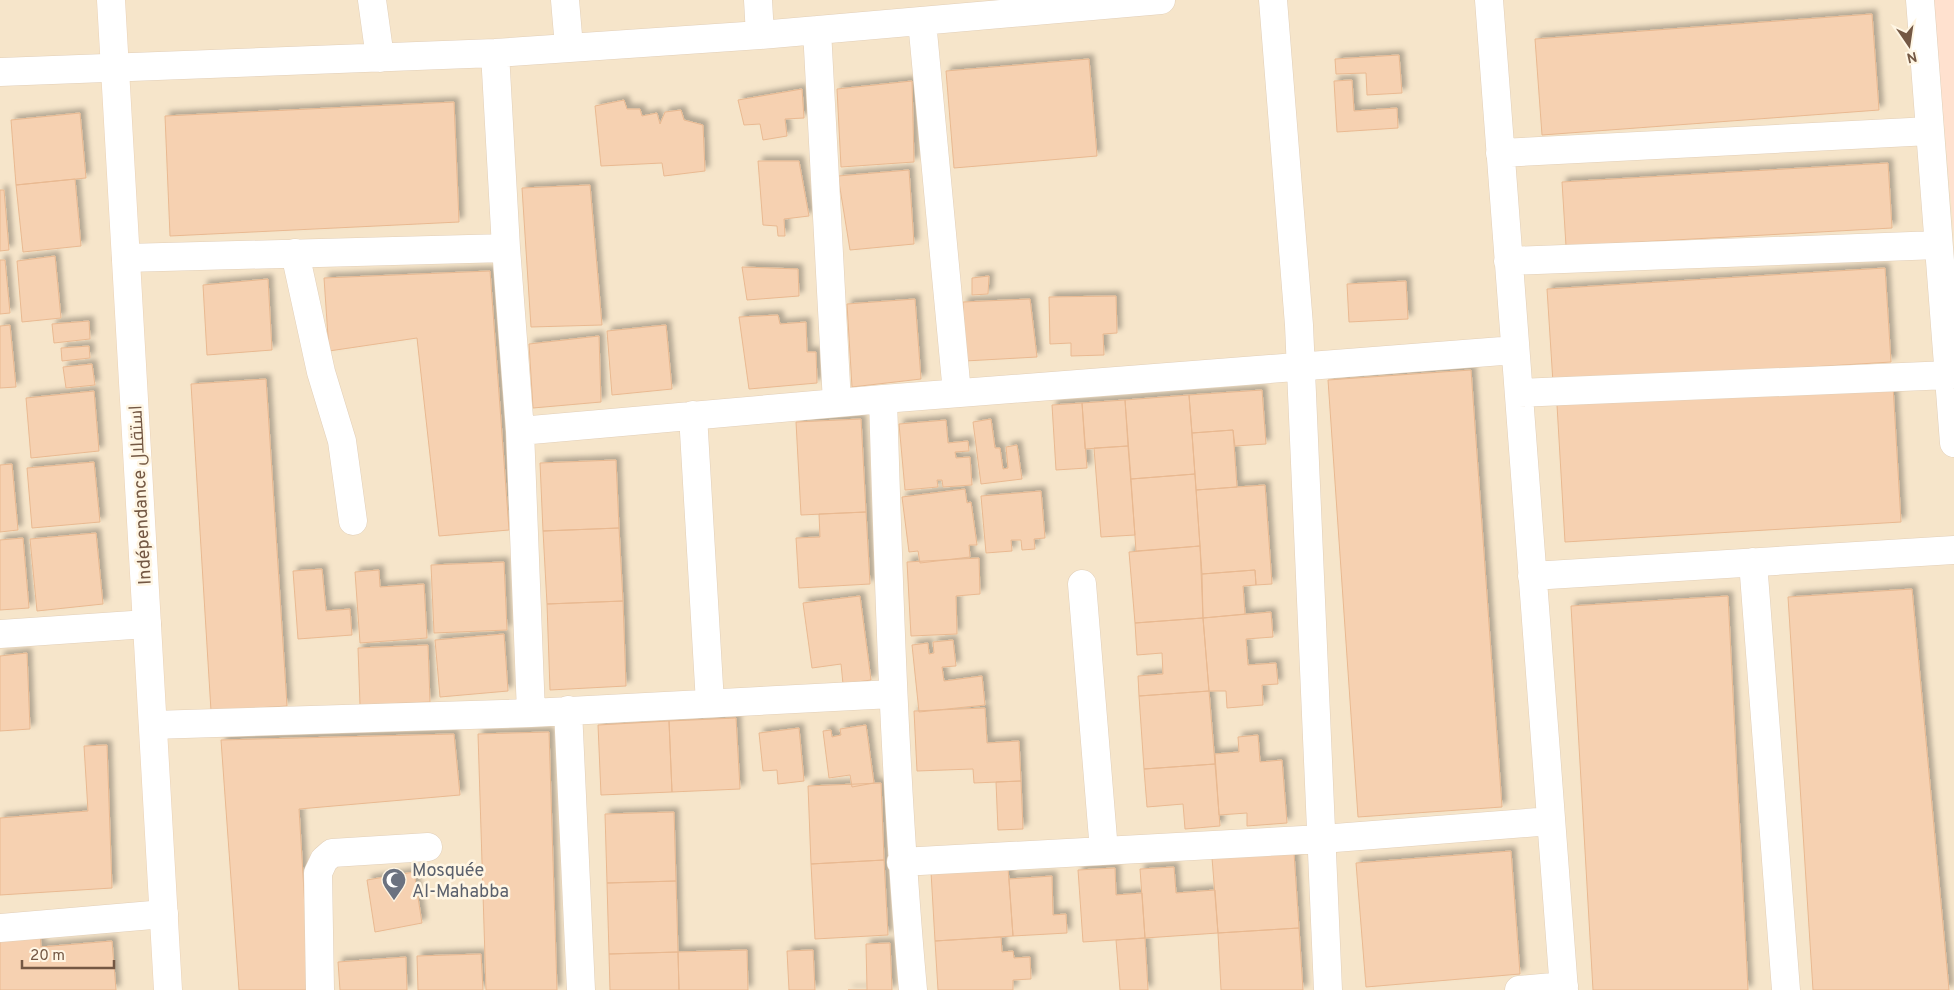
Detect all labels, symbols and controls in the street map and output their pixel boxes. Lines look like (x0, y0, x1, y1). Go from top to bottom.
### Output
north arrow (1884, 20, 1934, 70)
text: N (1905, 47, 1918, 66)
street label: Indépendance استقلال (125, 404, 158, 585)
place label: Mosquée Al-Mahabba (412, 860, 509, 904)
mosque icon: Mosquée Al-Mahabba (381, 867, 407, 901)
scale bar (22, 938, 115, 970)
text: 20 m (30, 947, 65, 966)

